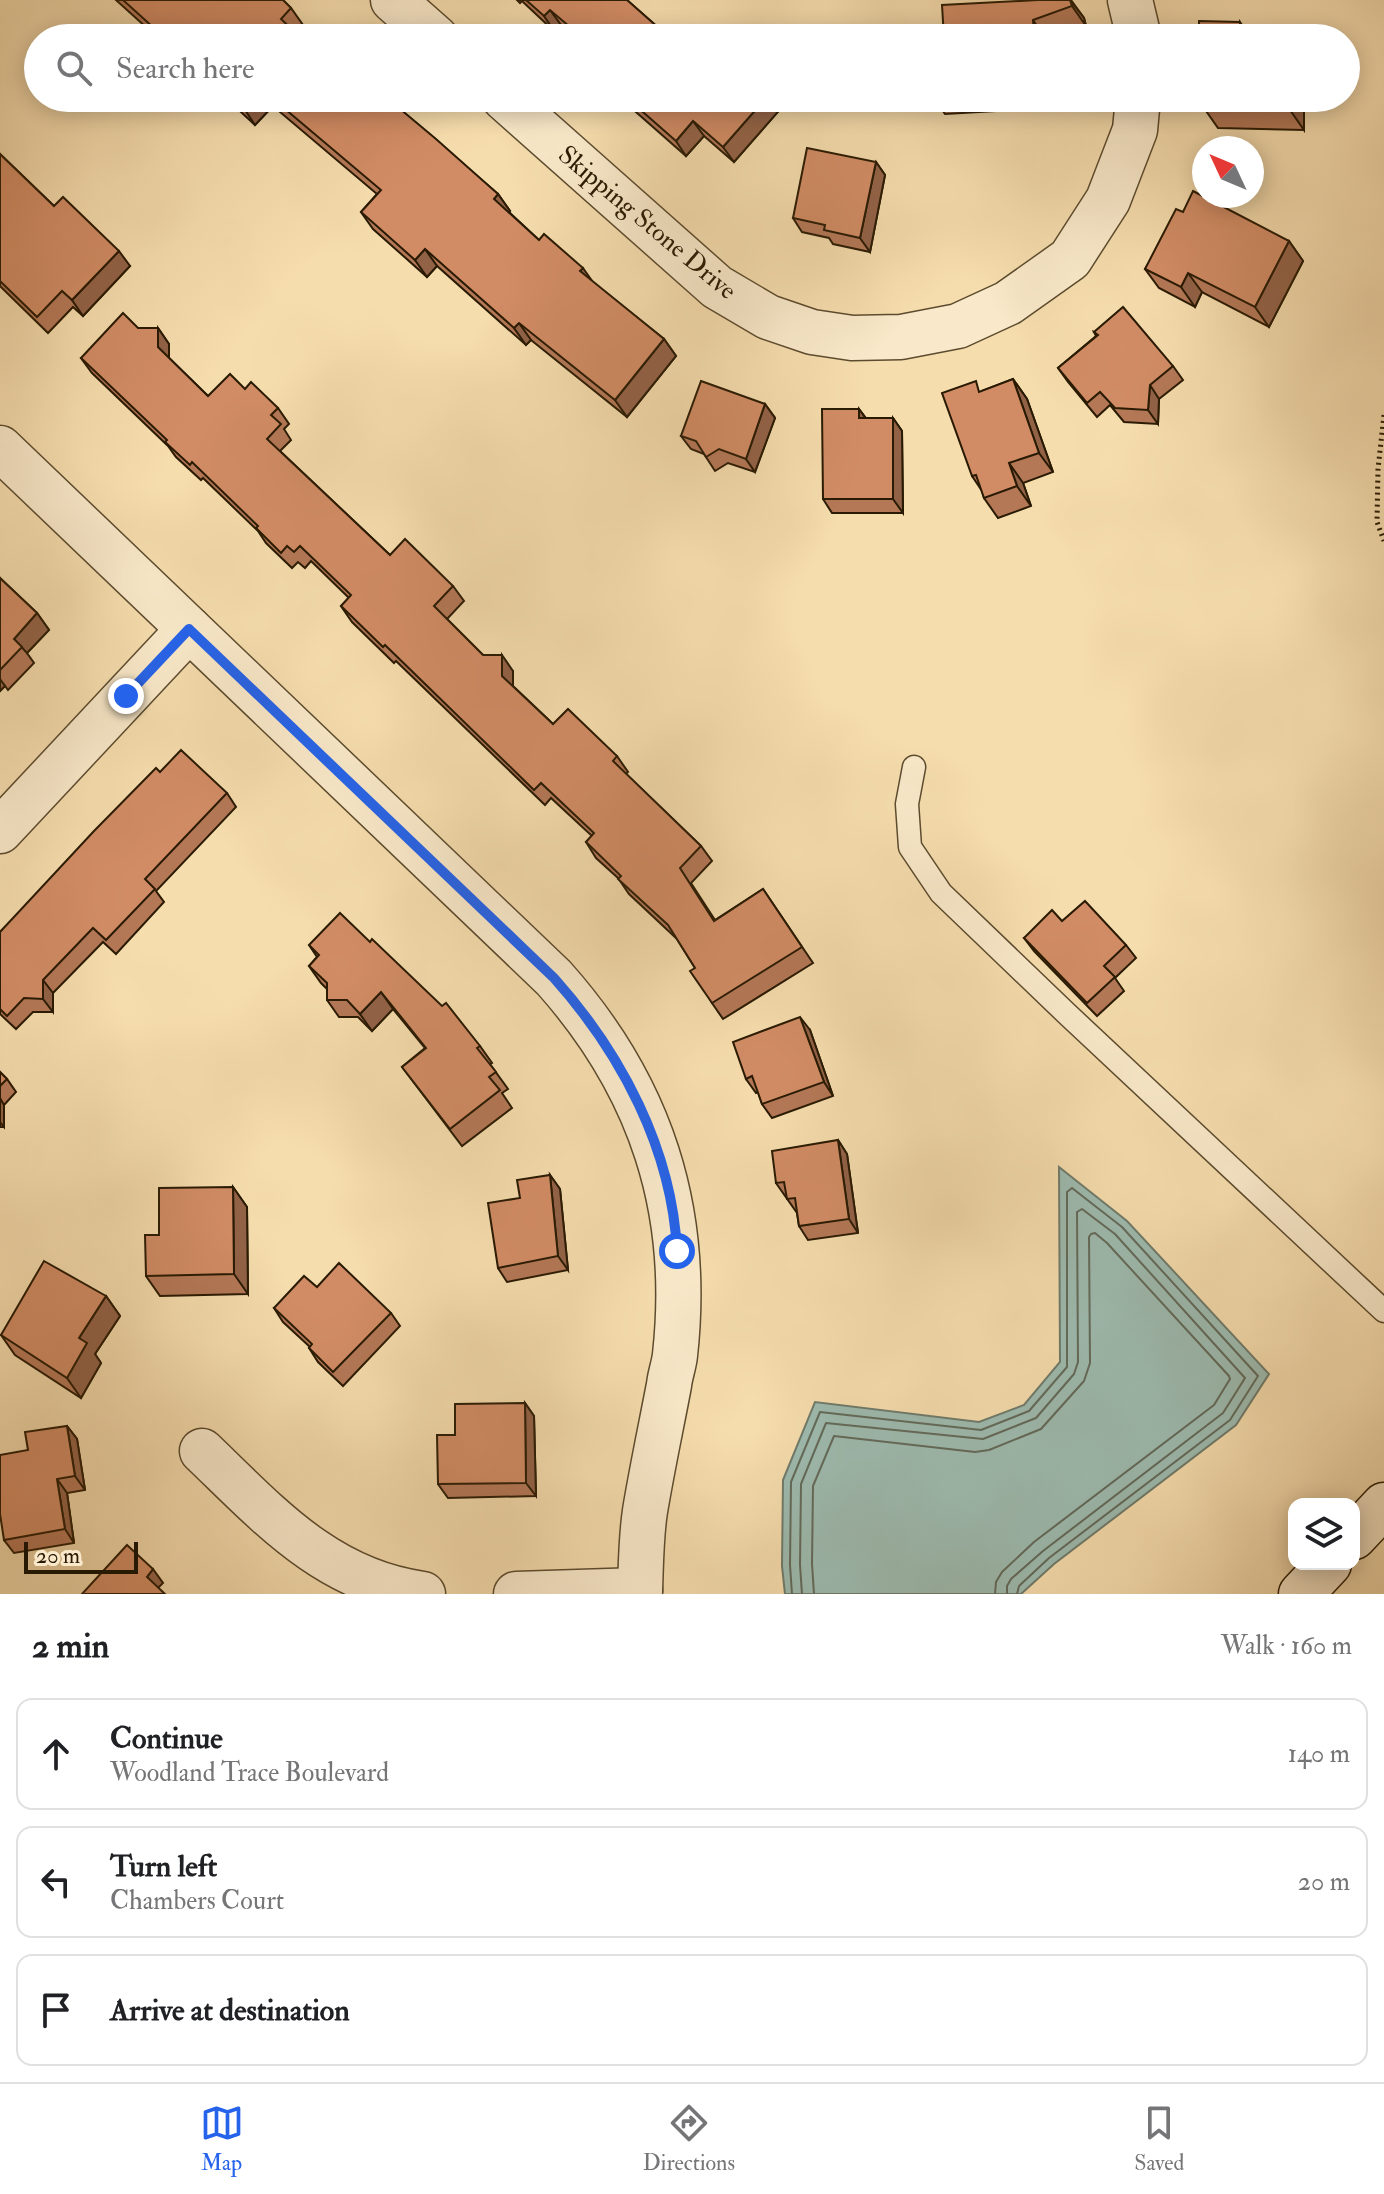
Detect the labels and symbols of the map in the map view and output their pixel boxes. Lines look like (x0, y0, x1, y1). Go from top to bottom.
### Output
north arrow (1192, 136, 1264, 208)
street label: Skipping Stone Drive (551, 139, 743, 308)
route end (108, 678, 144, 714)
route start (659, 1233, 695, 1269)
scale bar (24, 1538, 138, 1574)

